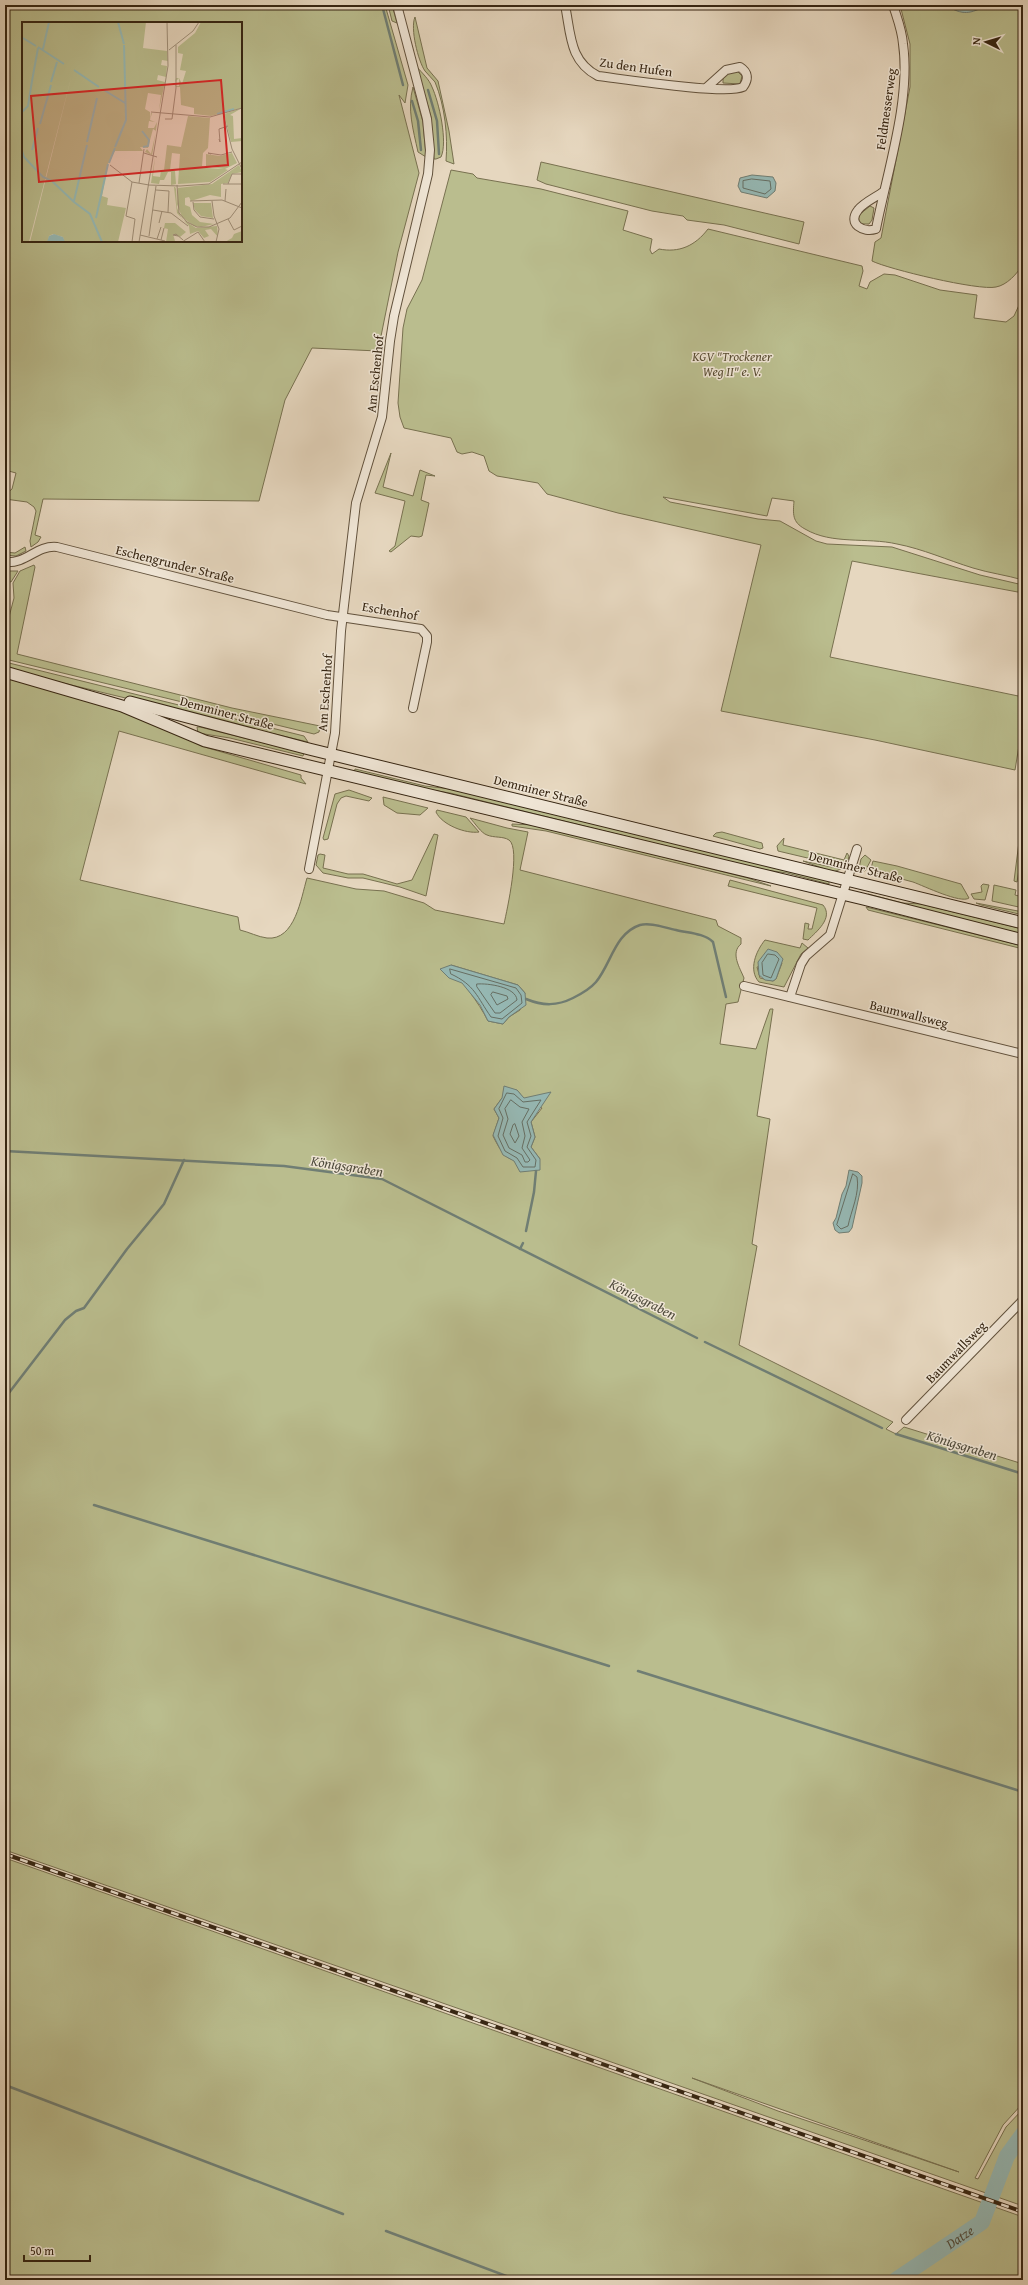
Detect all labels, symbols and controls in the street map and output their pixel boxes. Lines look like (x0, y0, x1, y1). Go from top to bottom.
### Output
inset map (22, 22, 242, 242)
north arrow (966, 22, 1006, 62)
text: N (968, 36, 984, 45)
street label: Zu den Hufen (598, 52, 674, 82)
street label: Feldmesserweg (871, 66, 901, 151)
street label: Am Eschenhof (362, 333, 389, 414)
park label: KGV "Trockener Weg II" e. V. (691, 347, 773, 381)
street label: Eschengrunder Straße (114, 540, 236, 588)
street label: Eschenhof (361, 597, 421, 626)
street label: Am Eschenhof (313, 652, 337, 732)
street label: Demminer Straße (178, 691, 276, 735)
street label: Demminer Straße (492, 770, 590, 812)
street label: Demminer Straße (807, 846, 905, 888)
street label: Baumwallsweg (868, 995, 951, 1033)
water label: Königsgraben (308, 1150, 385, 1182)
water label: Königsgraben (605, 1273, 680, 1324)
street label: Baumwallsweg (921, 1316, 991, 1387)
water label: Königsgraben (923, 1425, 1000, 1465)
water label: Datze (941, 2220, 978, 2254)
scale bar (24, 2237, 90, 2263)
text: 50 m (30, 2242, 54, 2259)

